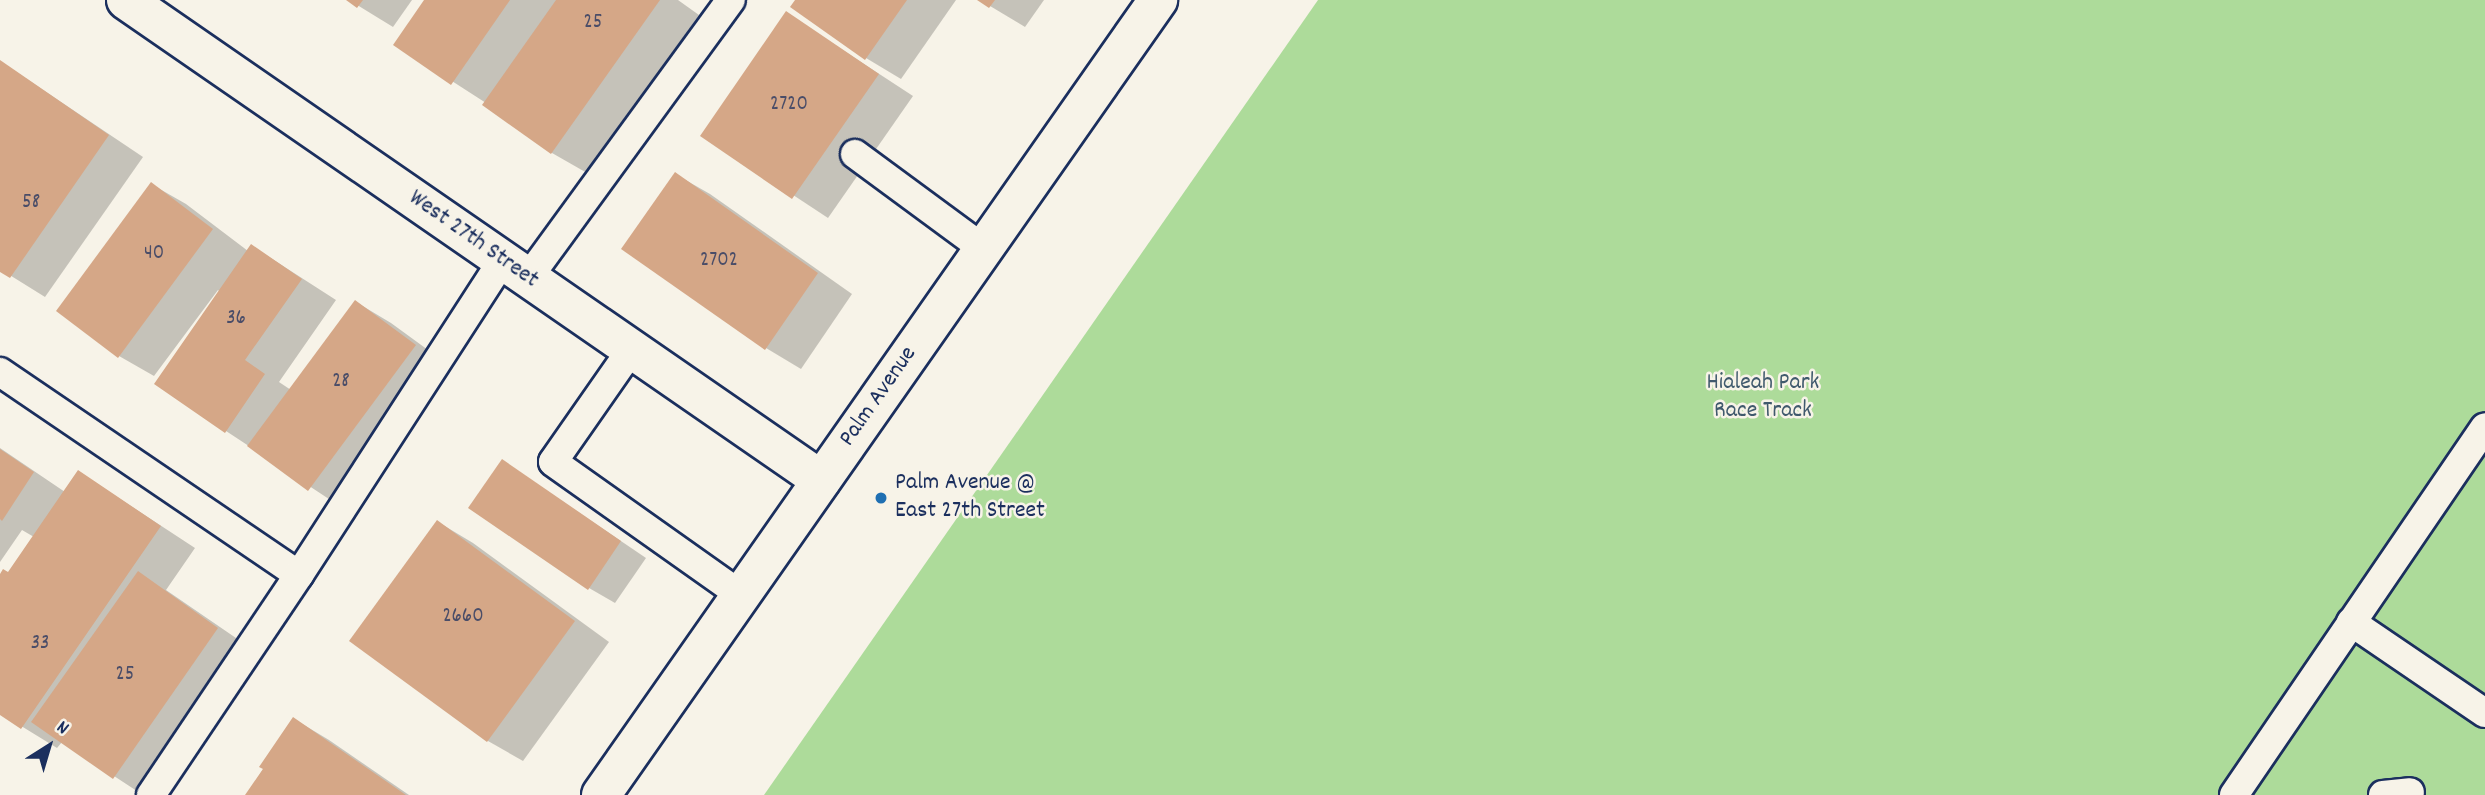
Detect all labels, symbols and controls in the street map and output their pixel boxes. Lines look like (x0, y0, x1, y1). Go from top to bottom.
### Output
house number: 25 (584, 10, 602, 36)
house number: 2720 (770, 92, 808, 118)
street label: West 27th Street (402, 185, 544, 295)
house number: 58 (22, 190, 40, 216)
house number: 40 (144, 241, 164, 267)
house number: 2702 (700, 248, 738, 274)
house number: 36 (226, 306, 246, 332)
street label: Palm Avenue (834, 341, 924, 453)
house number: 28 (332, 369, 350, 395)
park label: Hialeah Park Race Track (1707, 370, 1819, 426)
place label: Palm Avenue @ East 27th Street (895, 470, 1045, 526)
marker: Palm Avenue @ East 27th Street (873, 490, 889, 506)
house number: 2660 (442, 604, 484, 630)
house number: 33 (31, 631, 49, 657)
house number: 25 (116, 662, 134, 688)
north arrow (14, 711, 84, 781)
text: N (50, 715, 74, 742)

